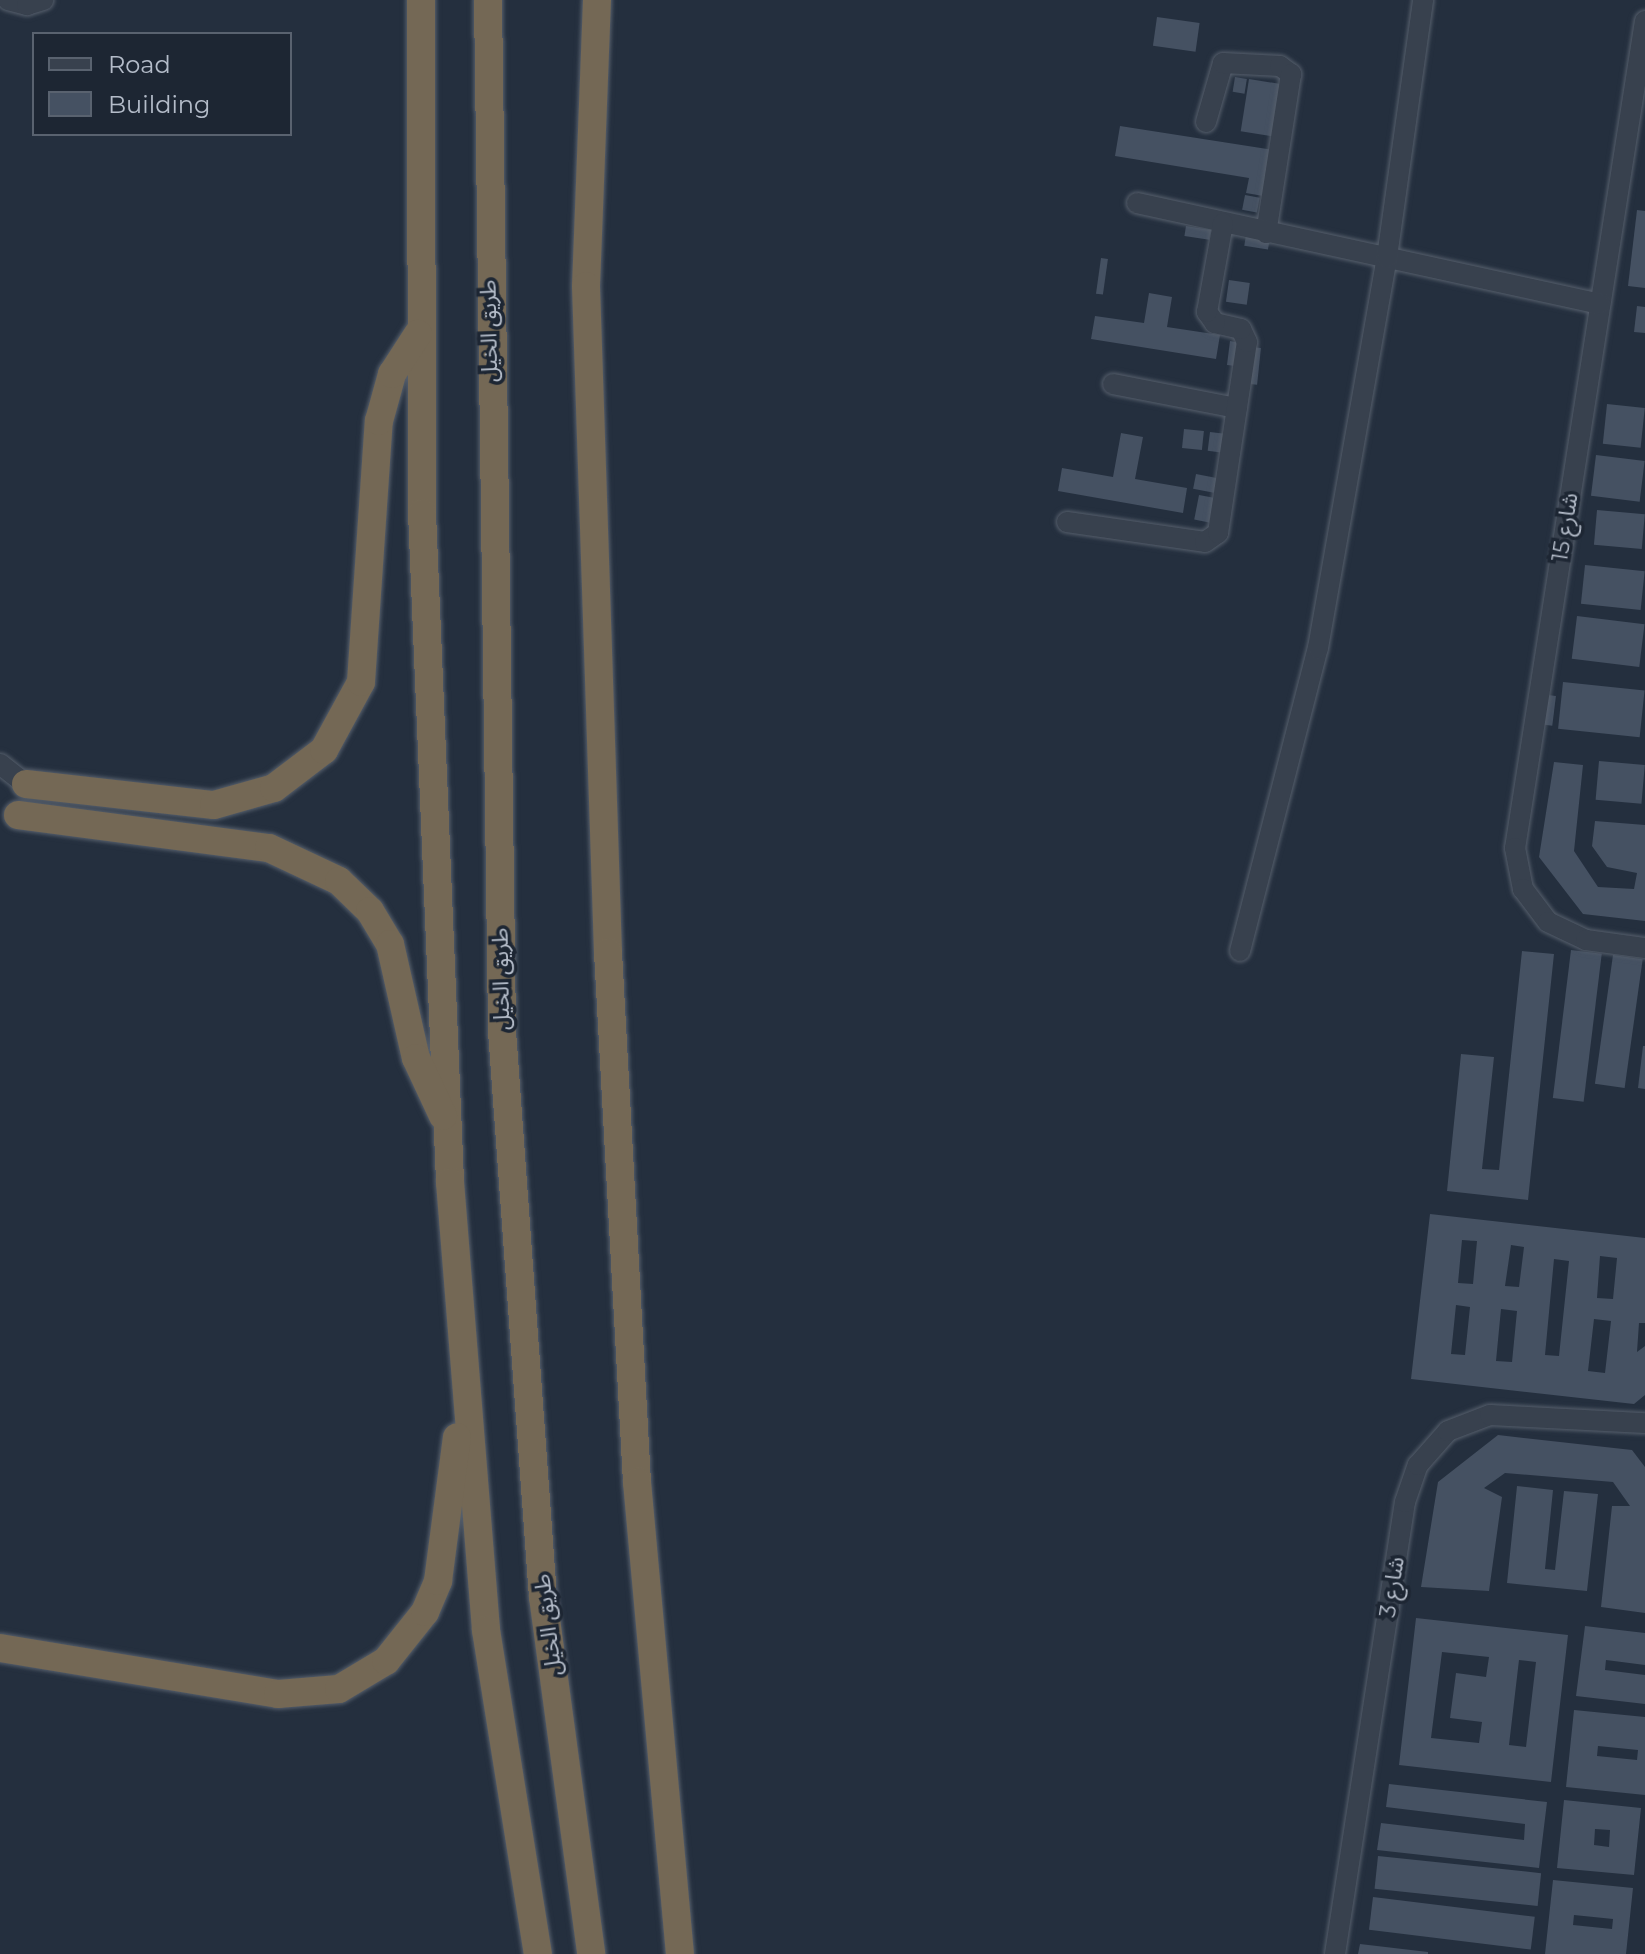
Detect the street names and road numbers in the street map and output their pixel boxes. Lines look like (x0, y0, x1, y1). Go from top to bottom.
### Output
street label: طريق الخيل (475, 280, 503, 382)
street label: شارع 15 (1547, 491, 1583, 563)
street label: طريق الخيل (487, 928, 515, 1030)
street label: شارع 3 (1374, 1555, 1410, 1619)
street label: طريق الخيل (529, 1573, 567, 1677)

